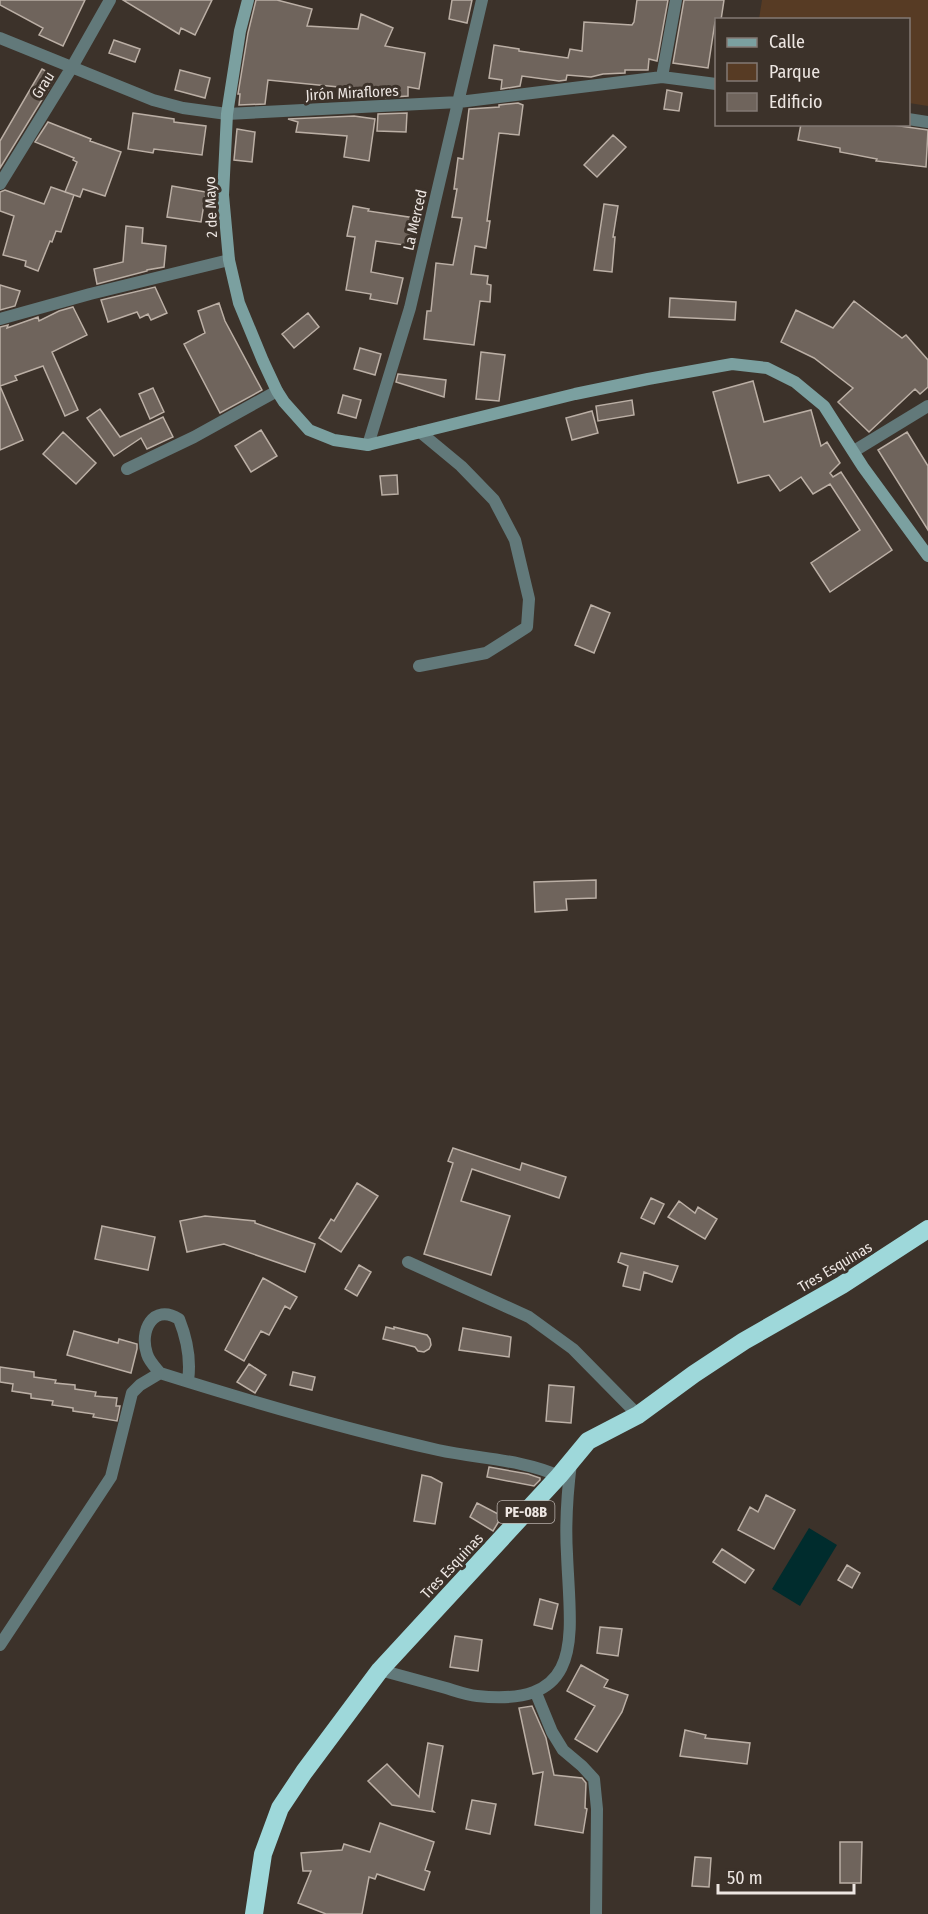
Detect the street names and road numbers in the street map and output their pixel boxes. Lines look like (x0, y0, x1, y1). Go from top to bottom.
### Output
street label: Grau (28, 68, 58, 102)
street label: Jirón Miraflores (305, 82, 399, 104)
street label: 2 de Mayo (201, 176, 221, 238)
street label: La Merced (399, 188, 431, 252)
street label: Tres Esquinas (795, 1238, 875, 1296)
road number: PE-08B (498, 1501, 554, 1523)
street label: Tres Esquinas (417, 1529, 487, 1603)

